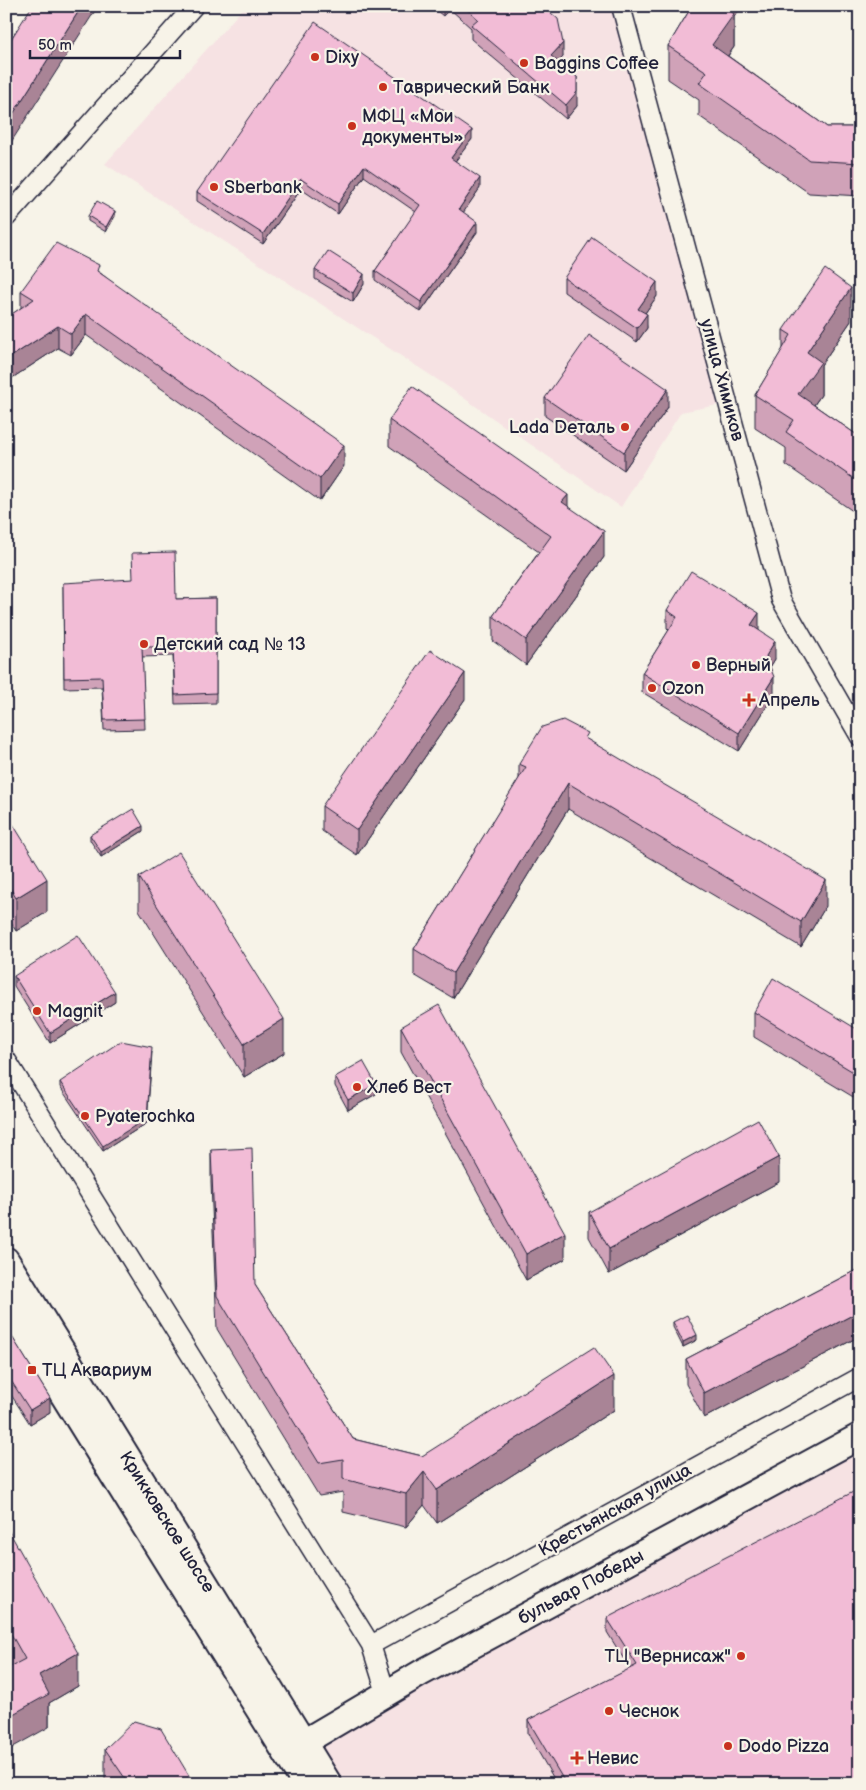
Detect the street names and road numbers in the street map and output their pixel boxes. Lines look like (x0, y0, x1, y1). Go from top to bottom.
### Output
street label: улица Химиков (696, 317, 749, 444)
street label: Крикковское шоссе (115, 1447, 219, 1597)
street label: Крестьянская улица (535, 1459, 695, 1561)
street label: бульвар Победы (515, 1545, 647, 1629)

